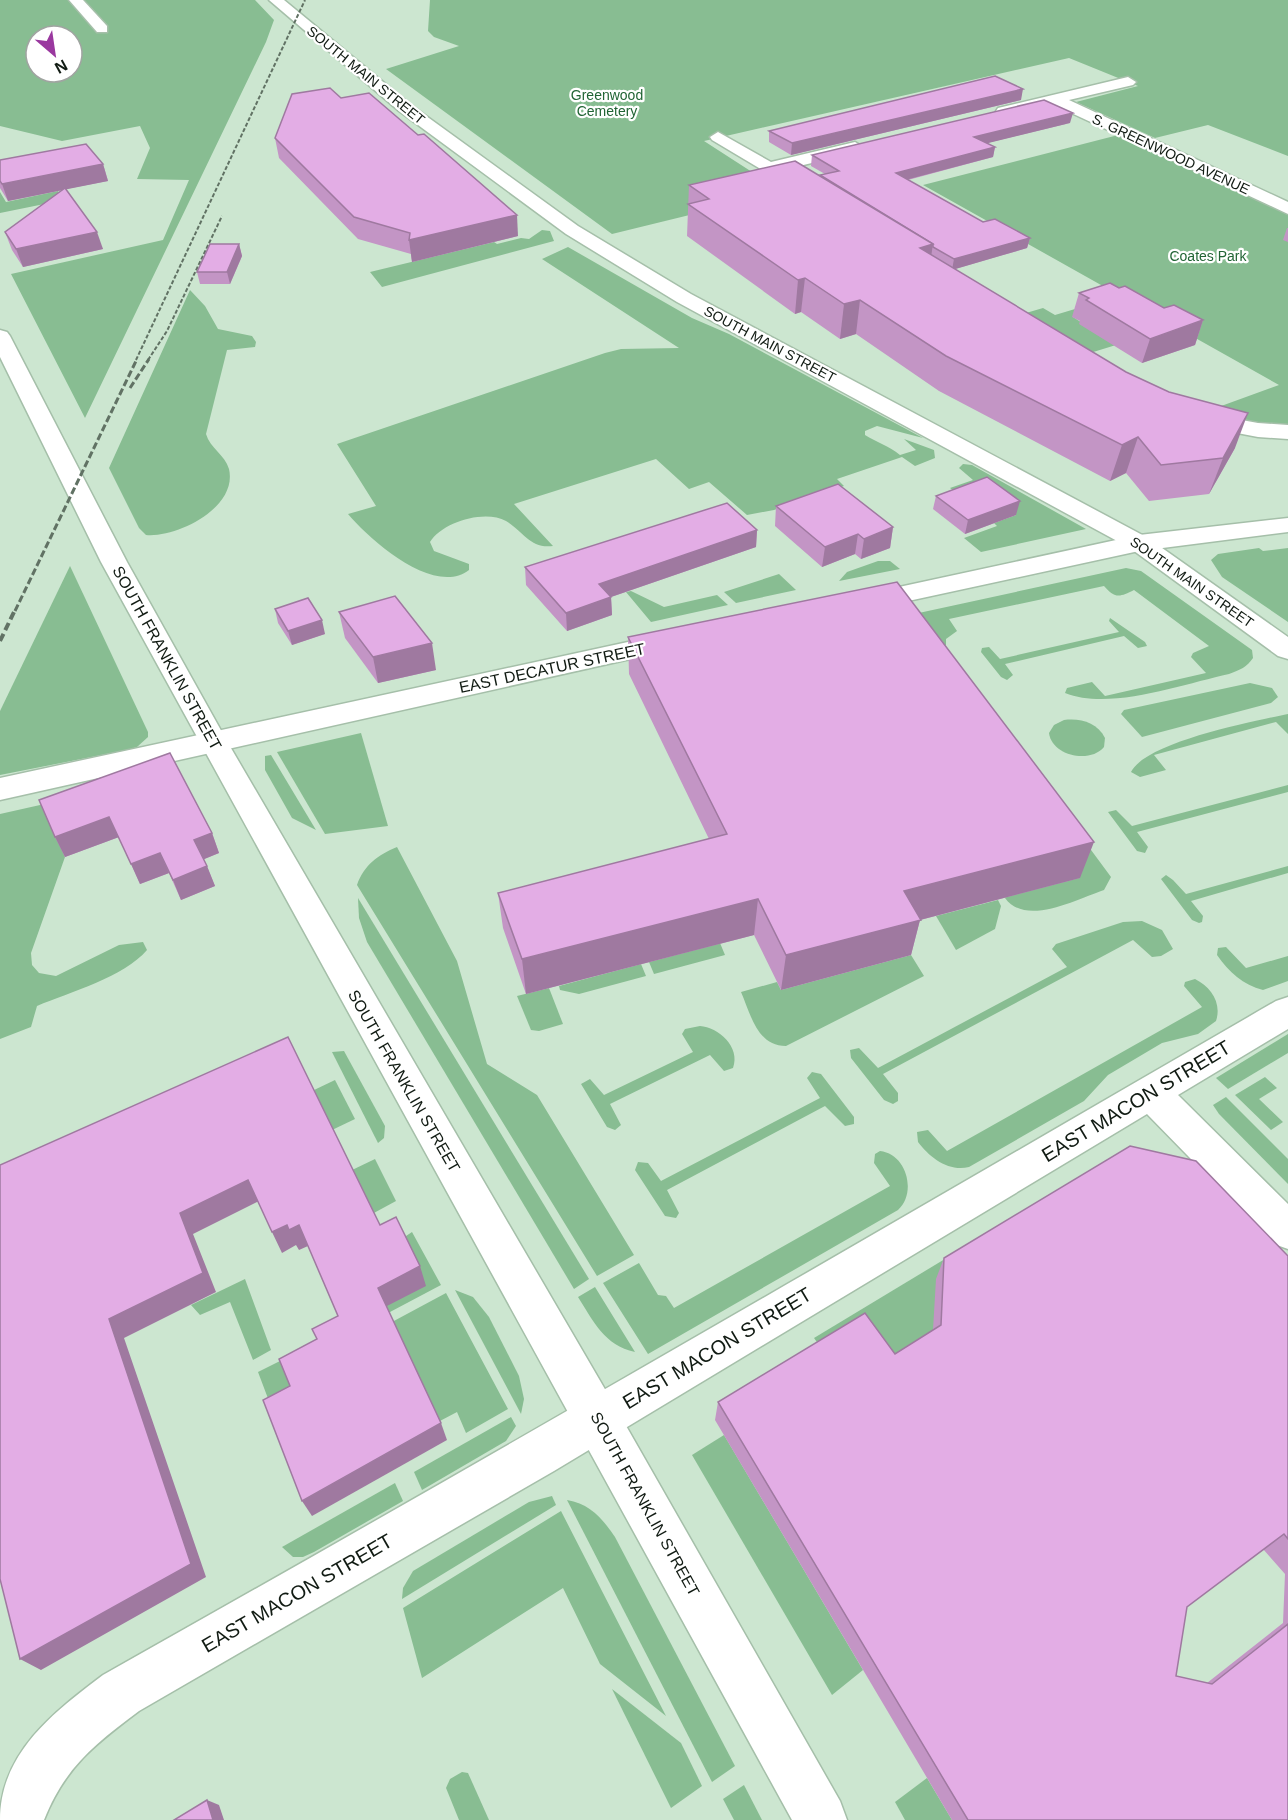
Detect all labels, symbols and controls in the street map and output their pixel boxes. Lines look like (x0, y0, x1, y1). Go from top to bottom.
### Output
street label: SOUTH MAIN STREET (304, 23, 429, 128)
north arrow (24, 24, 84, 84)
text: N (52, 56, 70, 77)
park label: Greenwood Cemetery (571, 87, 643, 119)
street label: S. GREENWOOD AVENUE (1090, 110, 1252, 198)
park label: Coates Park (1169, 248, 1248, 264)
street label: SOUTH MAIN STREET (701, 302, 839, 386)
street label: SOUTH MAIN STREET (1127, 533, 1257, 631)
street label: SOUTH FRANKLIN STREET (109, 563, 225, 753)
street label: EAST DECATUR STREET (457, 640, 647, 696)
street label: SOUTH FRANKLIN STREET (345, 987, 463, 1175)
street label: EAST MACON STREET (1038, 1036, 1234, 1166)
street label: EAST MACON STREET (619, 1283, 815, 1413)
street label: SOUTH FRANKLIN STREET (587, 1409, 703, 1599)
street label: EAST MACON STREET (198, 1529, 396, 1657)

